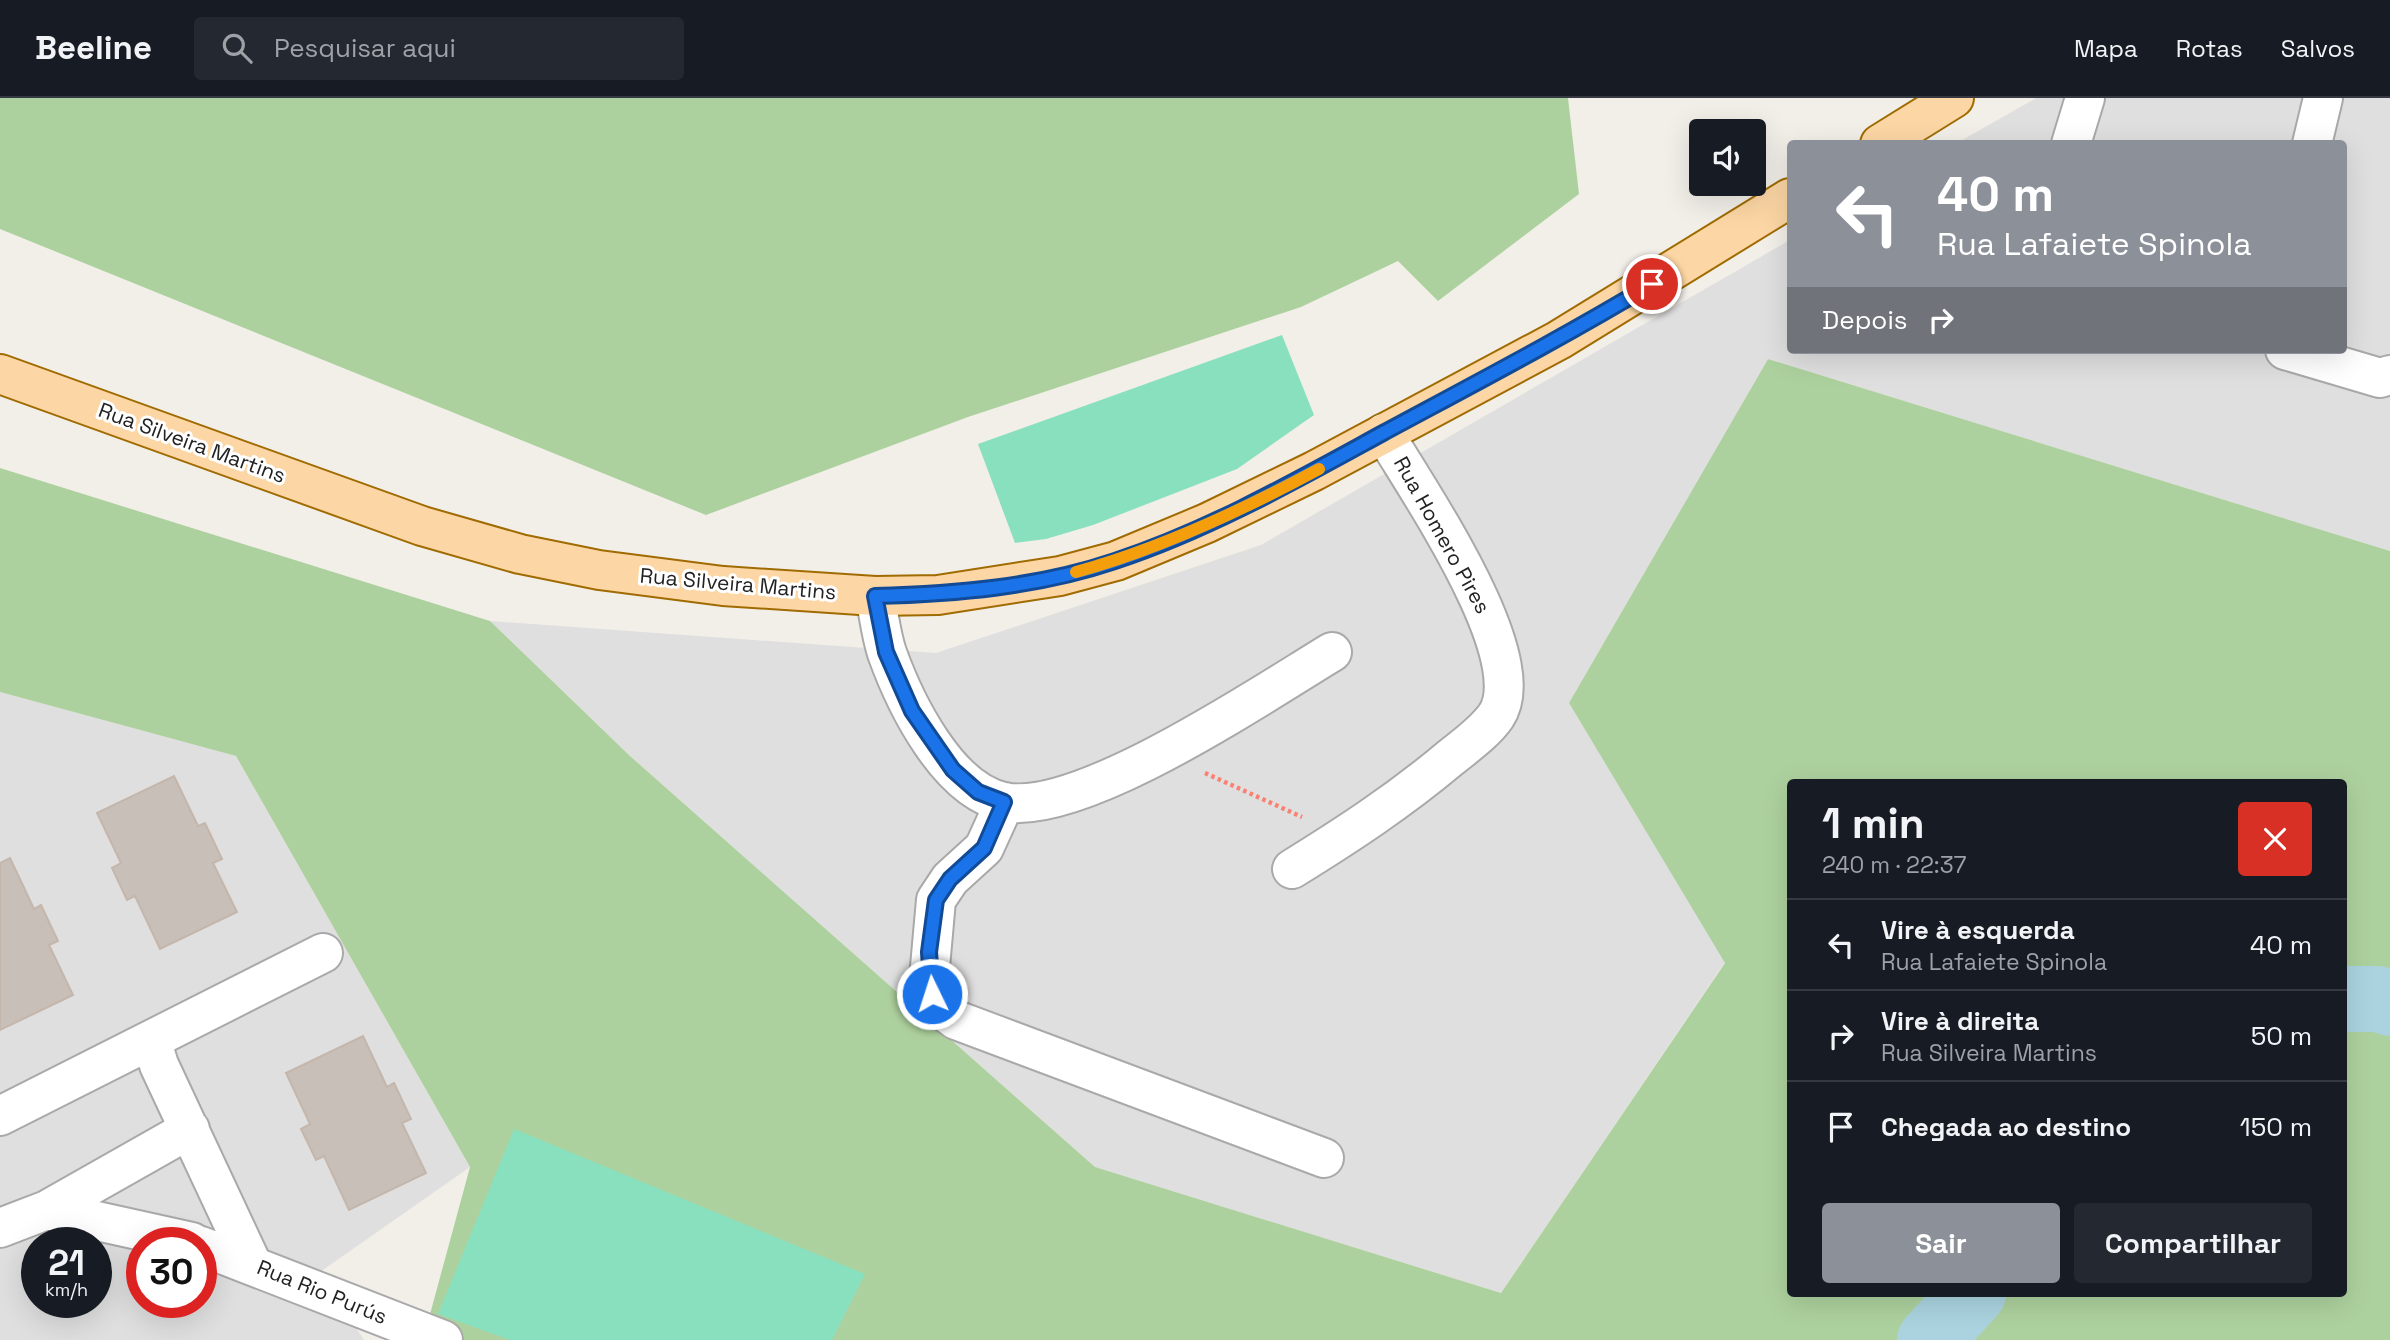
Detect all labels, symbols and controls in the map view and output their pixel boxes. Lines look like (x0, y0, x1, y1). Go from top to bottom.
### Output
search box (194, 17, 684, 80)
text: Beeline (35, 27, 152, 69)
icon: search (218, 29, 256, 67)
text: Pesquisar aqui (274, 31, 456, 65)
text: Mapa (2074, 33, 2138, 64)
text: Rotas (2176, 33, 2243, 64)
text: Salvos (2281, 33, 2355, 64)
map controls (1689, 119, 1766, 196)
button: sound (1689, 119, 1766, 196)
text: 40 m (1937, 163, 2054, 225)
icon: left (1822, 168, 1913, 259)
text: Rua Lafaiete Spinola (1937, 224, 2252, 264)
pin (1622, 254, 1682, 314)
icon: arrive (1633, 265, 1671, 303)
icon: right (1922, 301, 1960, 339)
text: Depois (1822, 303, 1908, 337)
street label: Rua Silveira Martins (95, 396, 289, 489)
street label: Rua Homero Pires (1388, 451, 1497, 618)
street label: Rua Silveira Martins (639, 561, 837, 606)
text: 1 min (1822, 797, 1925, 850)
button: close (2238, 802, 2312, 876)
text: 240 m · 22:37 (1822, 850, 1967, 880)
text: Vire à esquerda (1881, 913, 2075, 947)
icon: left (1822, 926, 1860, 964)
text: 40 m (2250, 928, 2312, 962)
text: Rua Lafaiete Spinola (1881, 947, 2107, 977)
position arrow (895, 957, 969, 1031)
text: Vire à direita (1881, 1004, 2039, 1038)
icon: right (1822, 1017, 1860, 1055)
text: 50 m (2251, 1019, 2312, 1053)
text: Rua Silveira Martins (1881, 1038, 2097, 1068)
icon: arrive (1822, 1108, 1860, 1146)
text: Chegada ao destino (1881, 1110, 2131, 1144)
text: 150 m (2240, 1110, 2312, 1144)
button: Sair (1822, 1203, 2060, 1283)
button: Compartilhar (2074, 1203, 2312, 1283)
speed limit sign: 30 (126, 1227, 217, 1318)
text: 21 (48, 1241, 85, 1285)
street label: Rua Rio Purús (253, 1253, 391, 1330)
text: km/h (45, 1278, 88, 1301)

